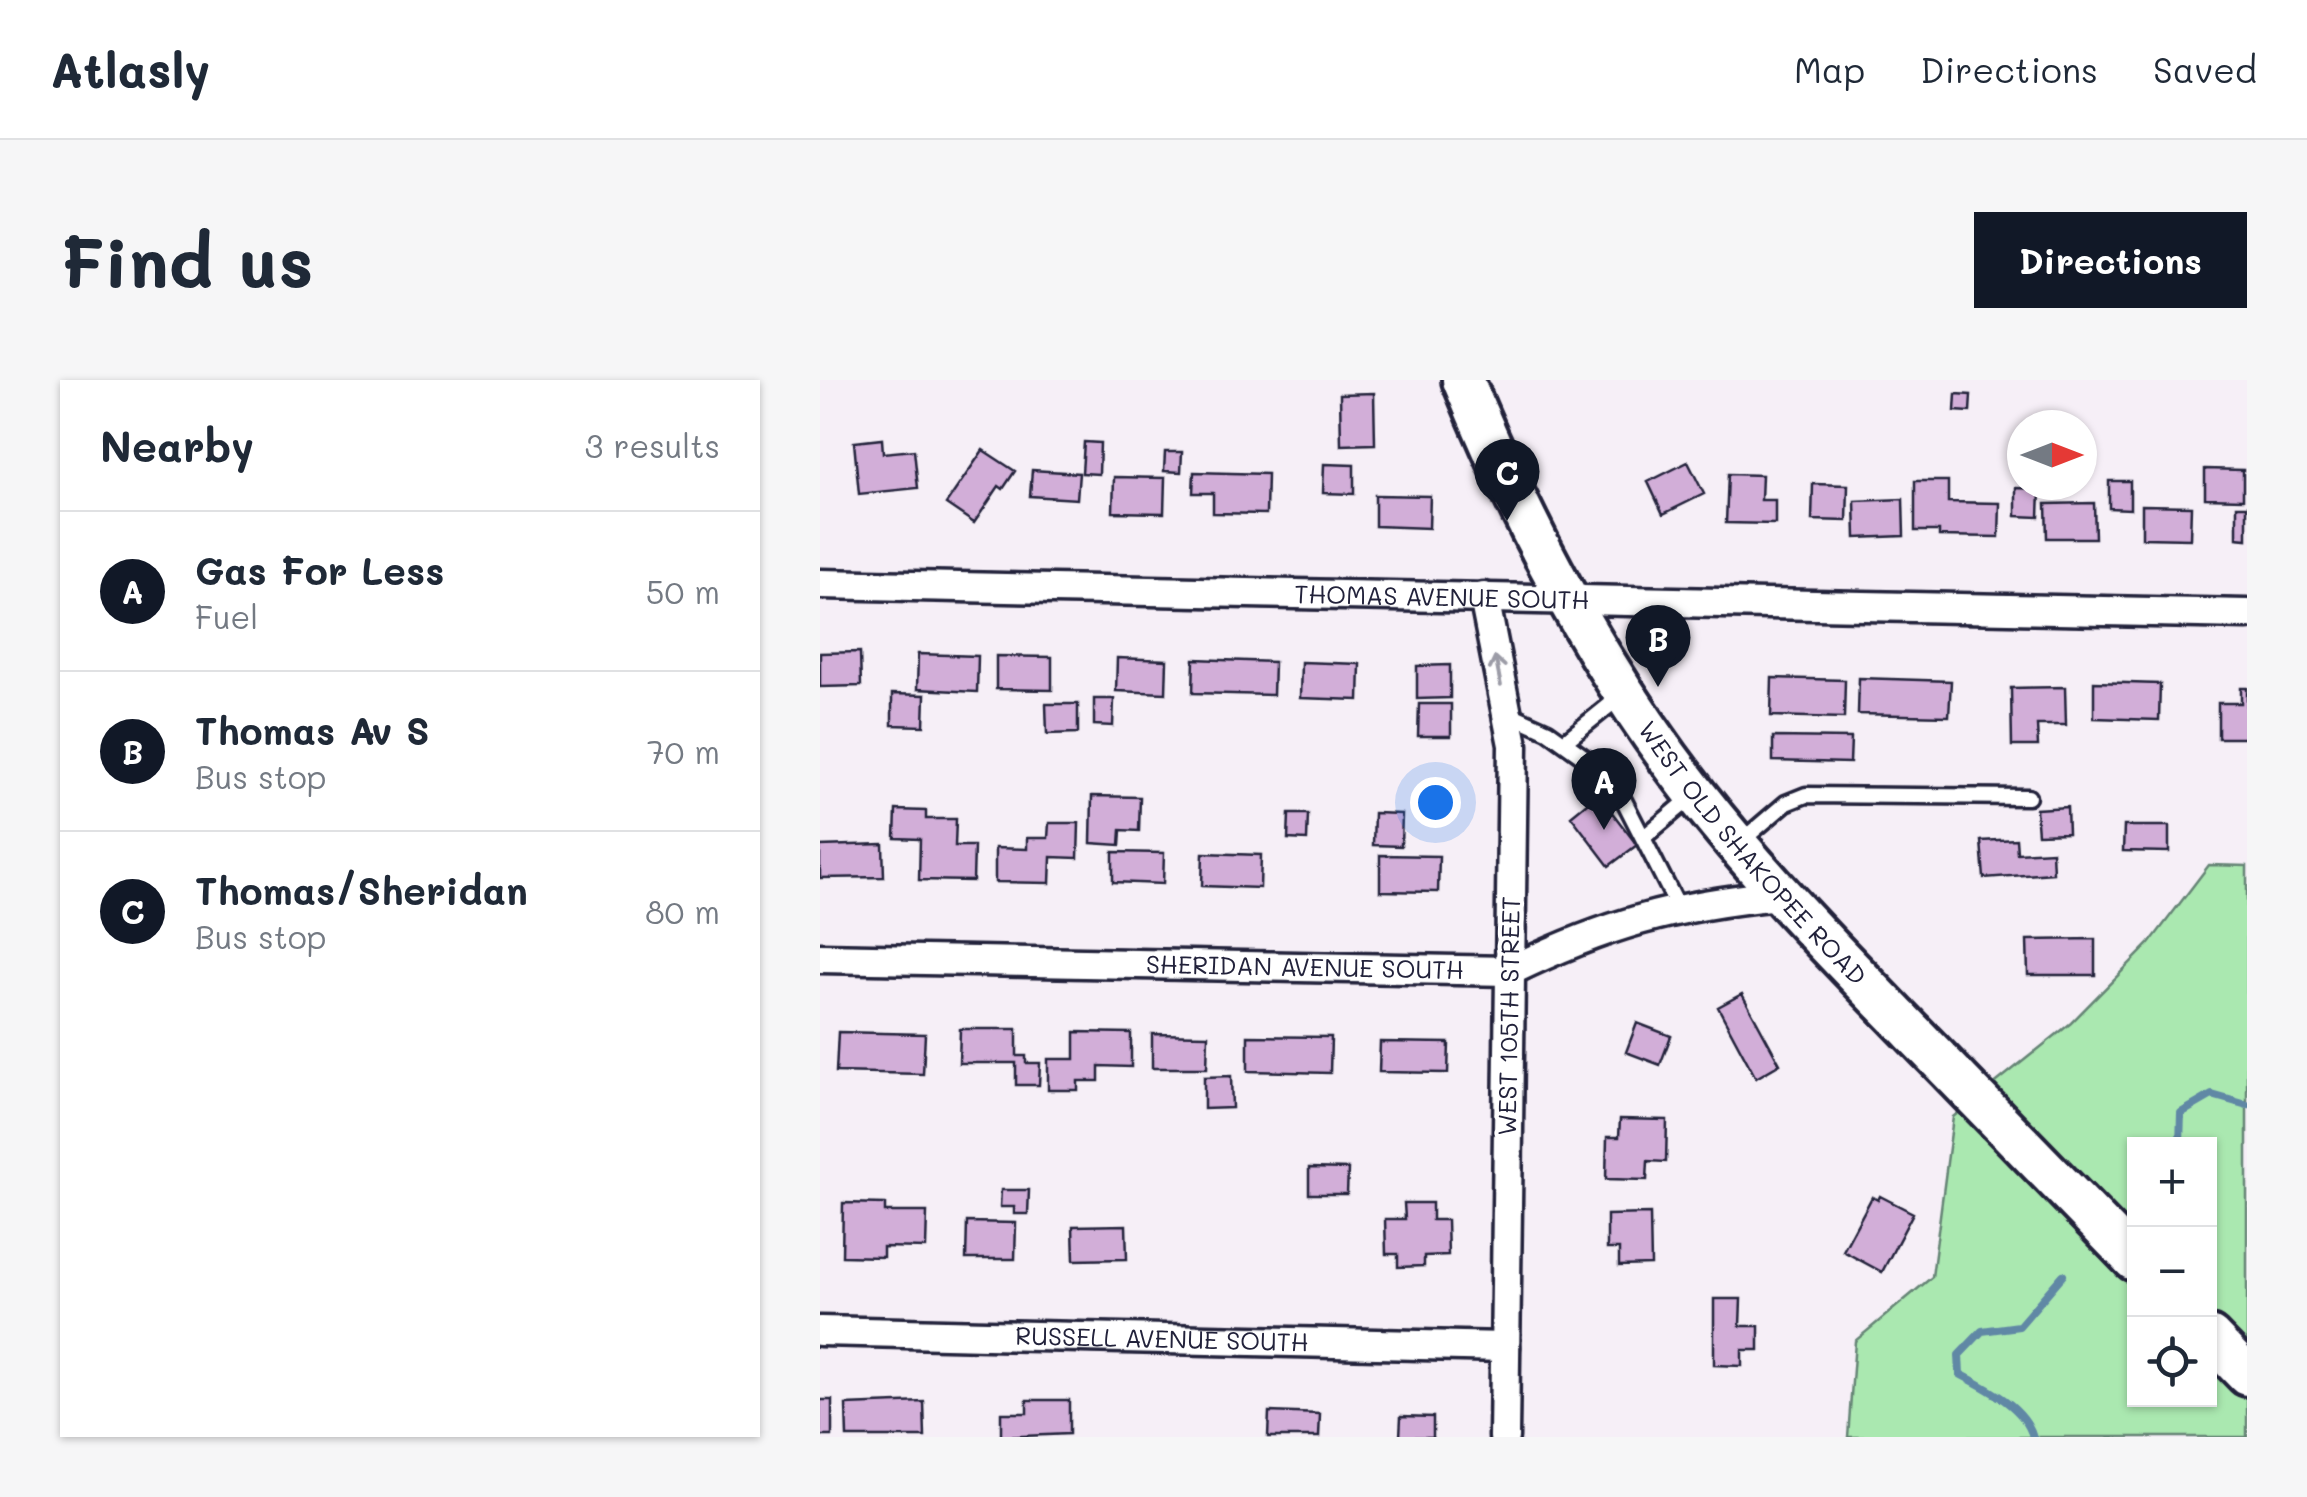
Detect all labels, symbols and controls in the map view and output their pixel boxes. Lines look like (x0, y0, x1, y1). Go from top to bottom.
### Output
text: Atlasly (50, 38, 210, 100)
text: Map (1794, 46, 1865, 92)
text: Directions (1920, 46, 2098, 92)
text: Saved (2153, 46, 2257, 92)
button: Directions (1974, 212, 2247, 308)
text: Find us (60, 214, 314, 306)
north arrow (2007, 410, 2097, 500)
text: Nearby (100, 418, 254, 473)
text: 3 results (584, 424, 720, 466)
pin: C (1474, 438, 1540, 521)
text: Gas For Less (195, 545, 444, 595)
text: A (121, 570, 144, 612)
text: 50 m (646, 570, 720, 612)
street label: THOMAS AVENUE SOUTH (1294, 577, 1590, 615)
text: Fuel (195, 595, 258, 637)
pin: B (1626, 604, 1690, 687)
one-way arrow (1488, 656, 1507, 688)
text: Thomas Av S (195, 705, 430, 755)
street label: WEST OLD SHAKOPEE ROAD (1632, 714, 1874, 991)
text: B (122, 730, 143, 772)
text: 70 m (647, 730, 720, 772)
pin: A (1572, 748, 1636, 830)
text: Bus stop (195, 755, 327, 797)
your location (1410, 777, 1461, 828)
text: Thomas/Sheridan (195, 865, 528, 915)
text: C (121, 890, 144, 932)
text: 80 m (645, 890, 720, 932)
street label: WEST 105TH STREET (1490, 896, 1526, 1136)
text: Bus stop (195, 915, 327, 957)
street label: SHERIDAN AVENUE SOUTH (1146, 947, 1464, 985)
map controls (2127, 1137, 2217, 1407)
button: + (2127, 1137, 2217, 1227)
button: − (2127, 1227, 2217, 1317)
button: locate (2127, 1317, 2217, 1407)
street label: RUSSELL AVENUE SOUTH (1015, 1319, 1309, 1357)

